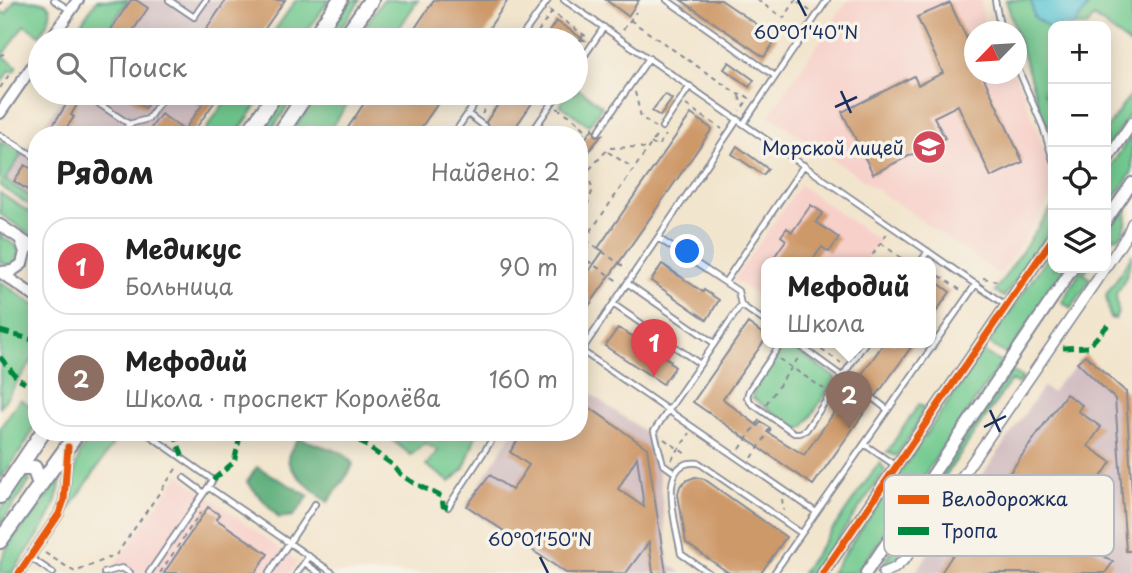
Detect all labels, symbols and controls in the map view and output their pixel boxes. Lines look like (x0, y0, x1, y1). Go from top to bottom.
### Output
text: 60°01'40"N (754, 18, 858, 45)
north arrow (964, 21, 1027, 84)
map controls (1048, 21, 1111, 273)
button: + (1048, 21, 1111, 84)
search box (28, 28, 588, 105)
text: Поиск (108, 47, 187, 86)
icon: search (52, 48, 90, 86)
button: − (1048, 84, 1111, 147)
school or university icon: Морской лицей (910, 128, 948, 166)
place label: Морской лицей (762, 133, 904, 161)
button: locate (1048, 147, 1111, 210)
text: Рядом (56, 149, 154, 194)
text: Найдено: 2 (431, 154, 560, 189)
button: layers (1048, 210, 1111, 273)
text: Медикус (125, 229, 242, 268)
your location (670, 234, 704, 268)
text: 1 (76, 249, 87, 284)
text: 90 m (499, 249, 558, 284)
popup (761, 257, 936, 348)
text: Мефодий (787, 266, 910, 305)
text: Больница (125, 268, 233, 303)
text: Школа (787, 305, 864, 340)
pin: 1 (631, 319, 677, 377)
text: Мефодий (125, 341, 248, 380)
text: 2 (73, 361, 89, 396)
text: 160 m (489, 361, 558, 396)
pin: 2 (826, 371, 872, 429)
text: Школа · проспект Королёва (125, 380, 440, 415)
legend (884, 475, 1114, 556)
text: Велодорожка (941, 484, 1068, 512)
text: Тропа (941, 516, 998, 544)
text: 60°01'50"N (488, 525, 592, 552)

